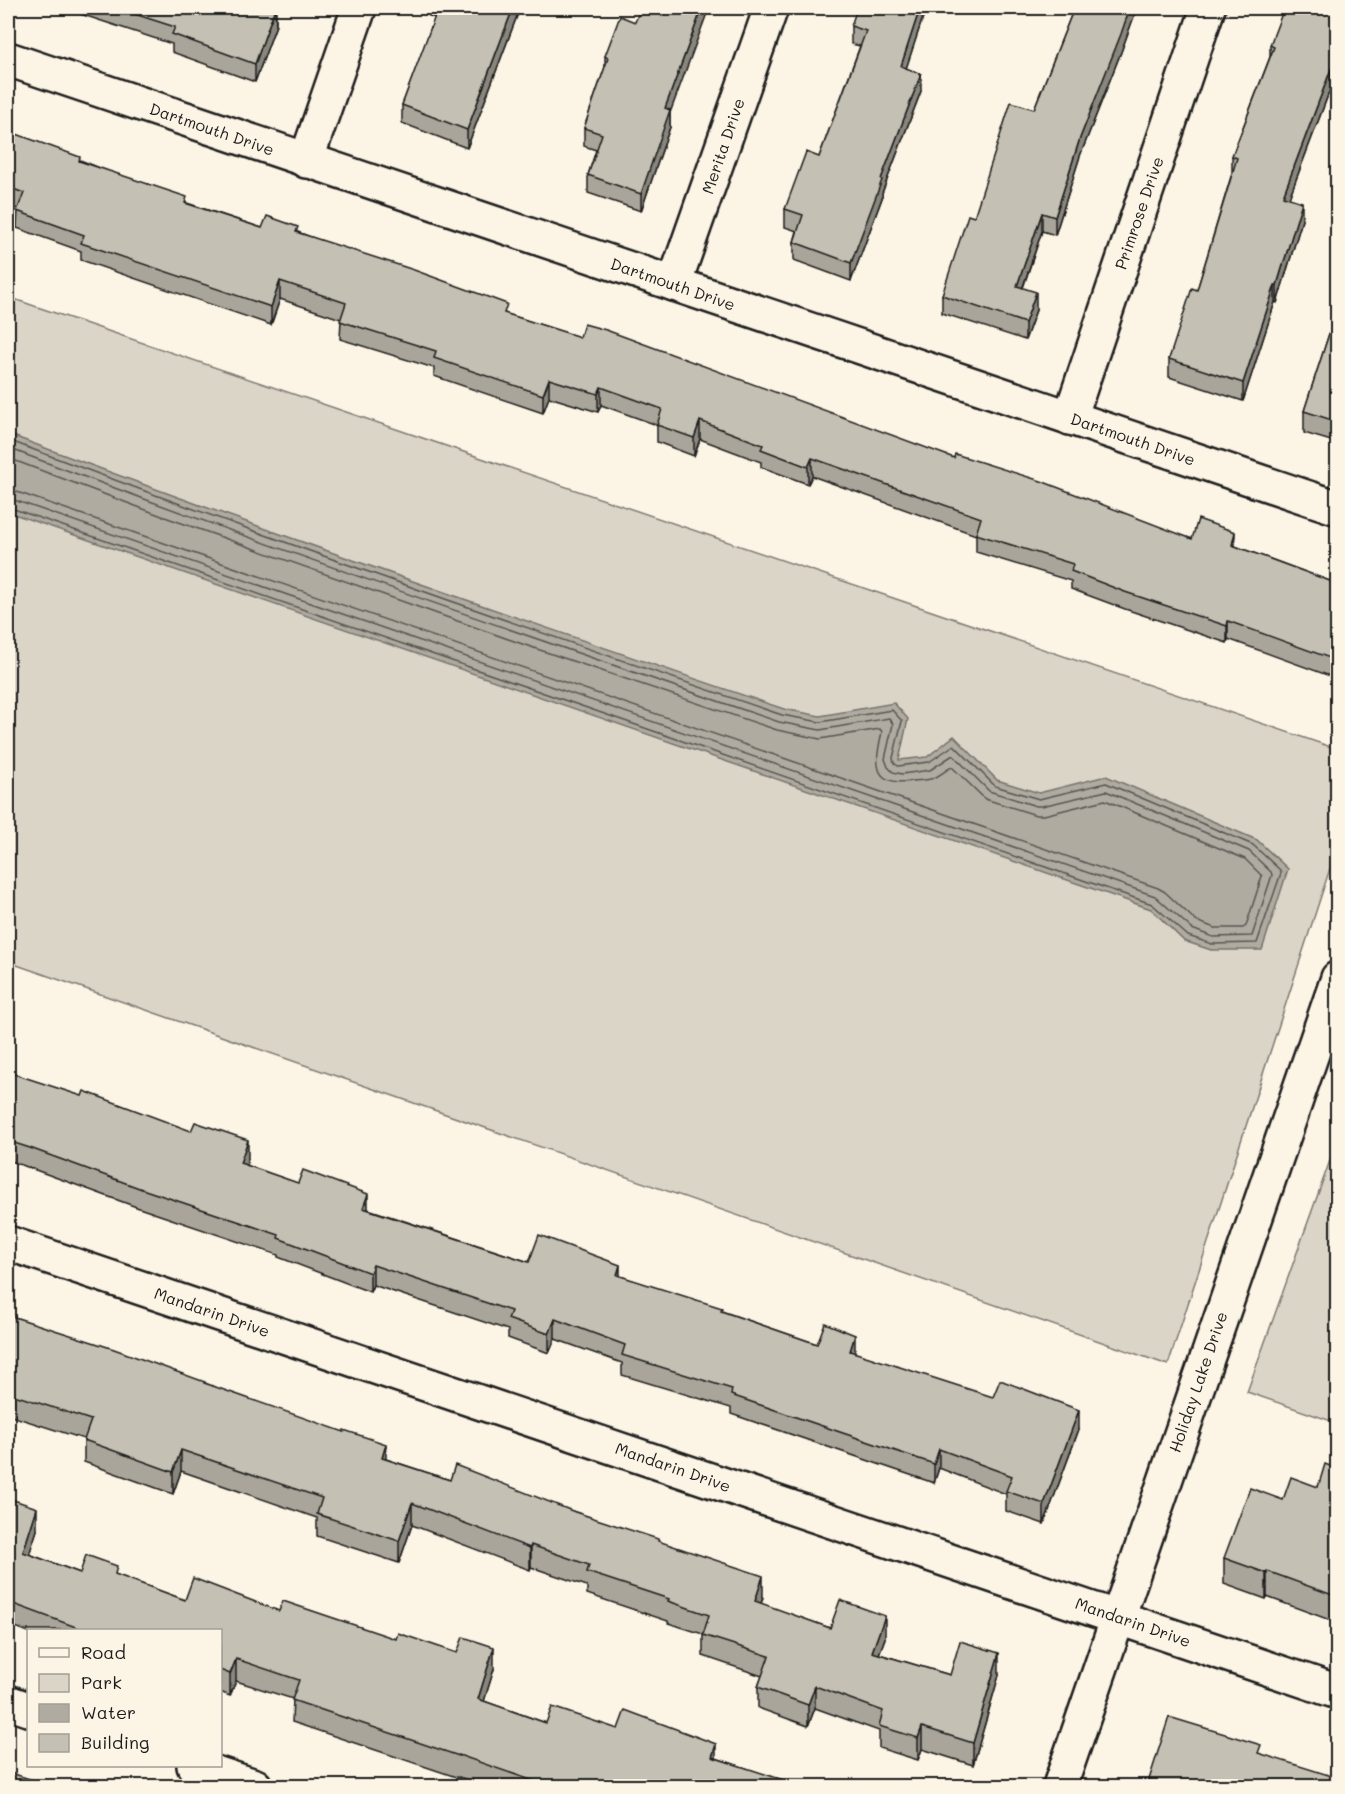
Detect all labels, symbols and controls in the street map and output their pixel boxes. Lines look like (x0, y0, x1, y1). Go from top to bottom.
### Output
street label: Merita Drive (696, 95, 749, 197)
street label: Dartmouth Drive (147, 97, 277, 160)
street label: Primrose Drive (1109, 154, 1168, 272)
street label: Dartmouth Drive (608, 252, 738, 315)
street label: Dartmouth Drive (1068, 407, 1198, 470)
street label: Mandarin Drive (152, 1282, 273, 1341)
street label: Holiday Lake Drive (1164, 1309, 1231, 1455)
street label: Mandarin Drive (613, 1437, 734, 1496)
street label: Mandarin Drive (1073, 1592, 1194, 1651)
legend (27, 1629, 222, 1767)
text: Road (81, 1640, 126, 1664)
text: Park (81, 1670, 122, 1694)
text: Water (81, 1700, 136, 1724)
text: Building (81, 1730, 149, 1754)

